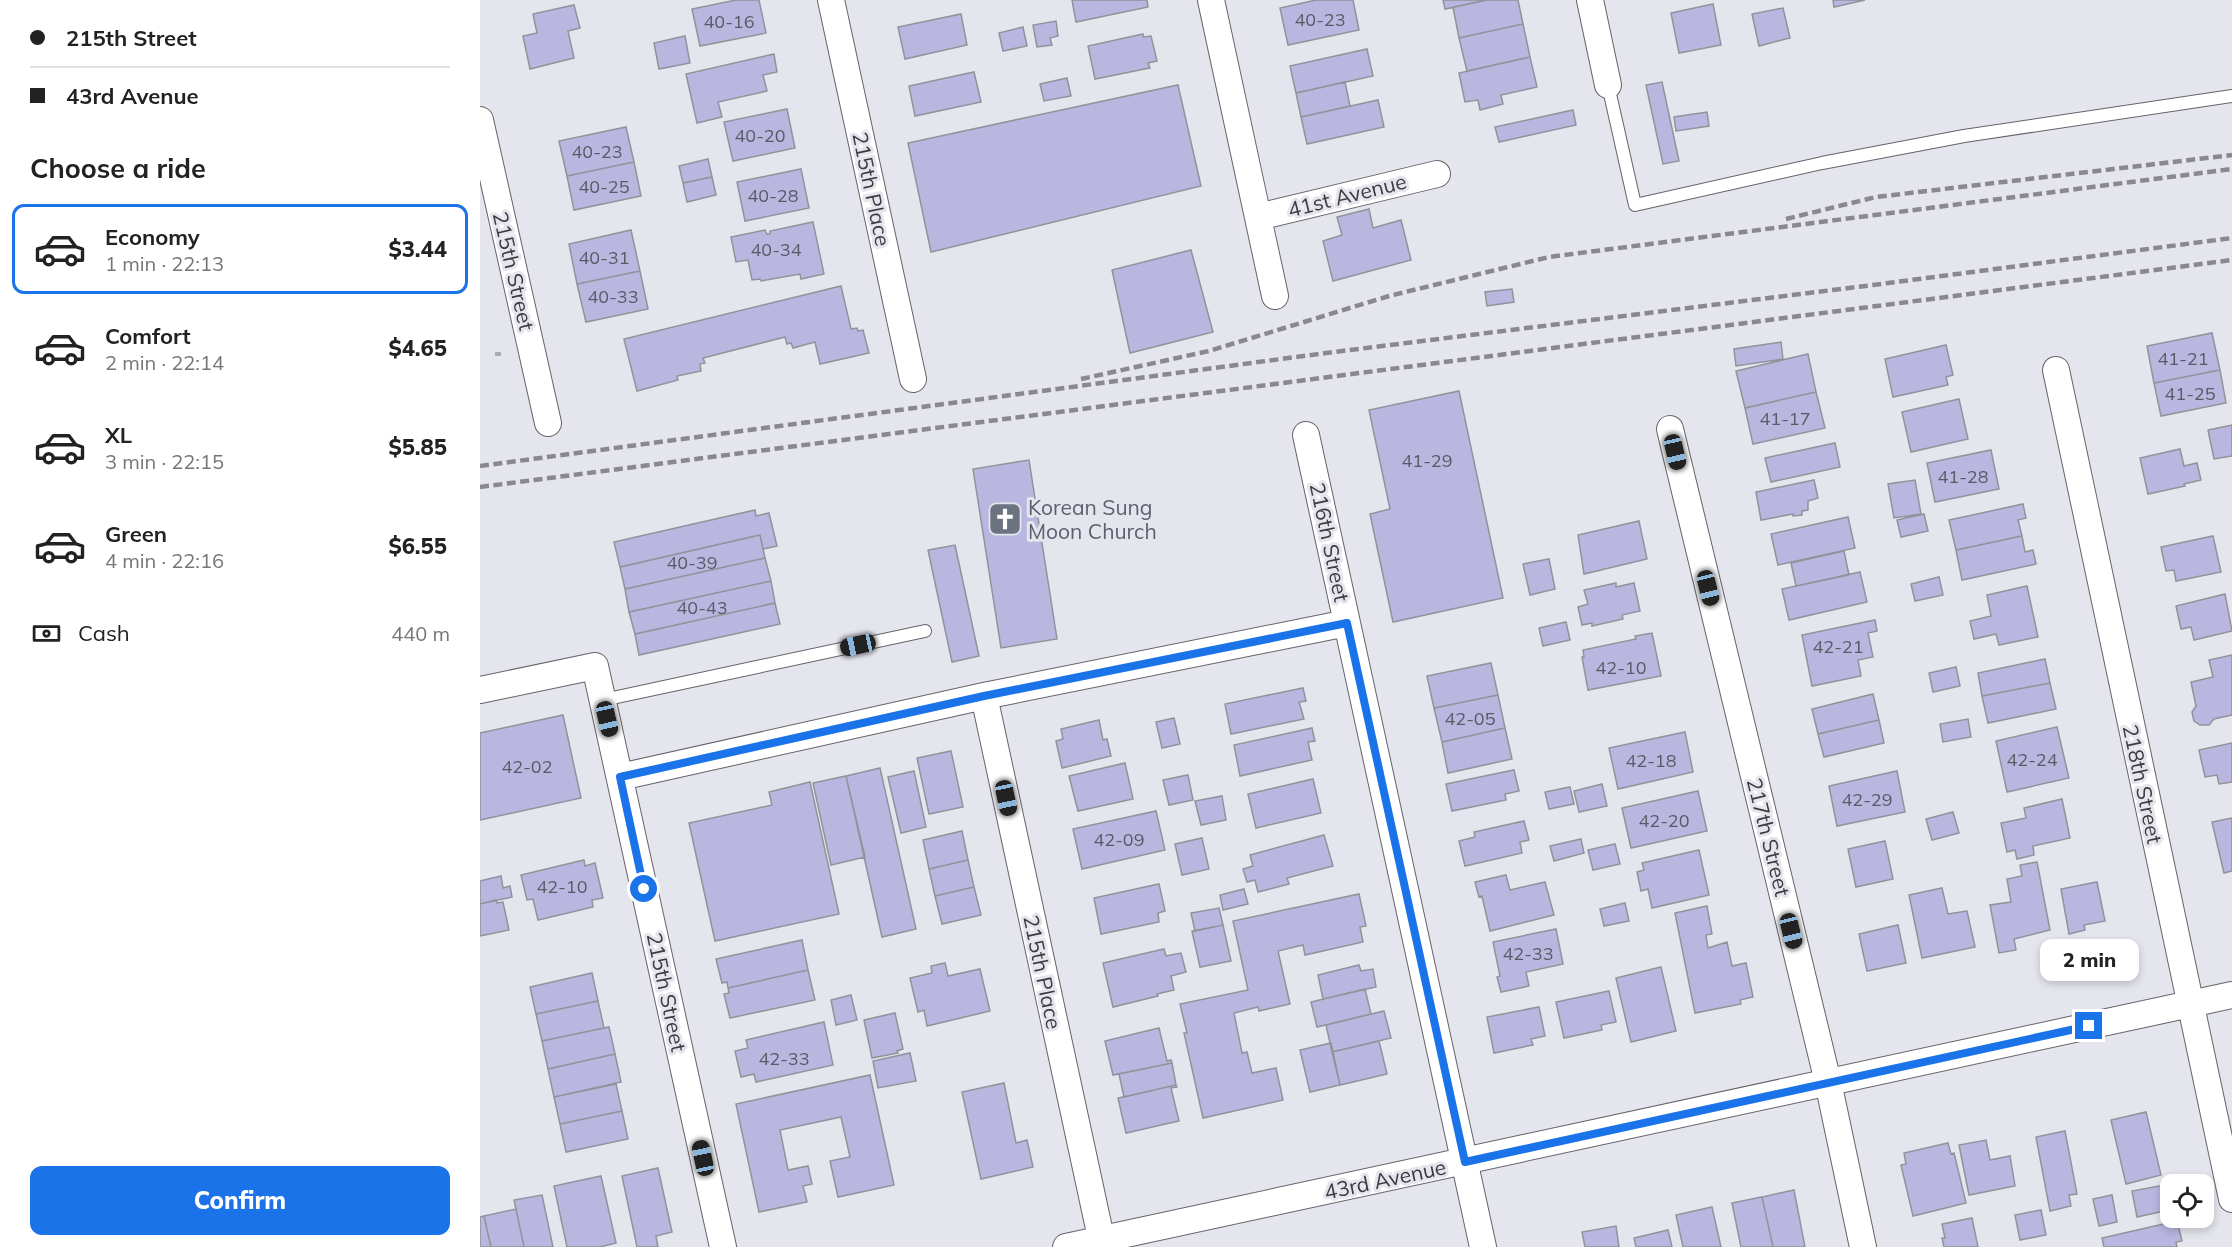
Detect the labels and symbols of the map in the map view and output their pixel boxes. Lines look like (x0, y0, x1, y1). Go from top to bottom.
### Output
house number: 40-23 (1295, 8, 1345, 31)
house number: 40-16 (704, 10, 754, 33)
house number: 40-20 (735, 124, 785, 147)
street label: 215th Place (847, 130, 897, 248)
house number: 40-23 (572, 140, 622, 163)
street label: 41st Avenue (1285, 168, 1409, 222)
house number: 40-25 (579, 175, 630, 198)
house number: 40-28 (748, 184, 798, 207)
street label: 215th Street (488, 209, 540, 333)
house number: 40-34 (751, 238, 802, 261)
house number: 40-31 (579, 246, 629, 269)
house number: 40-33 (588, 285, 638, 308)
house number: 41-21 (2158, 347, 2208, 370)
house number: 41-25 (2165, 382, 2216, 405)
house number: 41-17 (1760, 407, 1810, 430)
car (1662, 432, 1688, 472)
house number: 41-29 (1402, 449, 1452, 472)
house number: 41-28 (1938, 465, 1988, 488)
street label: 216th Street (1305, 480, 1355, 604)
place label: Korean Sung Moon Church (1028, 494, 1157, 544)
church icon: Korean Sung Moon Church (987, 501, 1023, 537)
house number: 40-39 (667, 551, 717, 574)
car (1695, 568, 1721, 608)
house number: 40-43 (677, 596, 727, 619)
car (839, 632, 877, 658)
house number: 42-21 (1813, 635, 1863, 658)
house number: 42-10 (1596, 656, 1646, 679)
car (594, 699, 620, 739)
house number: 42-05 (1445, 707, 1496, 730)
street label: 218th Street (2118, 722, 2168, 846)
house number: 42-24 (2007, 748, 2058, 771)
house number: 42-18 (1626, 749, 1676, 772)
house number: 42-02 (502, 755, 552, 778)
street label: 217th Street (1742, 775, 1796, 899)
car (993, 779, 1019, 817)
house number: 42-29 (1842, 788, 1892, 811)
house number: 42-20 (1639, 809, 1689, 832)
house number: 42-09 (1094, 828, 1144, 851)
house number: 42-10 (537, 875, 587, 898)
route start (630, 875, 657, 902)
car (1778, 911, 1804, 951)
street label: 215th Place (1018, 913, 1068, 1031)
street label: 215th Street (642, 930, 692, 1054)
callout: 2 min (2040, 939, 2138, 981)
house number: 42-33 (1503, 942, 1553, 965)
route end (2075, 1012, 2102, 1039)
house number: 42-33 (759, 1047, 809, 1070)
car (690, 1139, 716, 1177)
street label: 43rd Avenue (1322, 1153, 1448, 1205)

